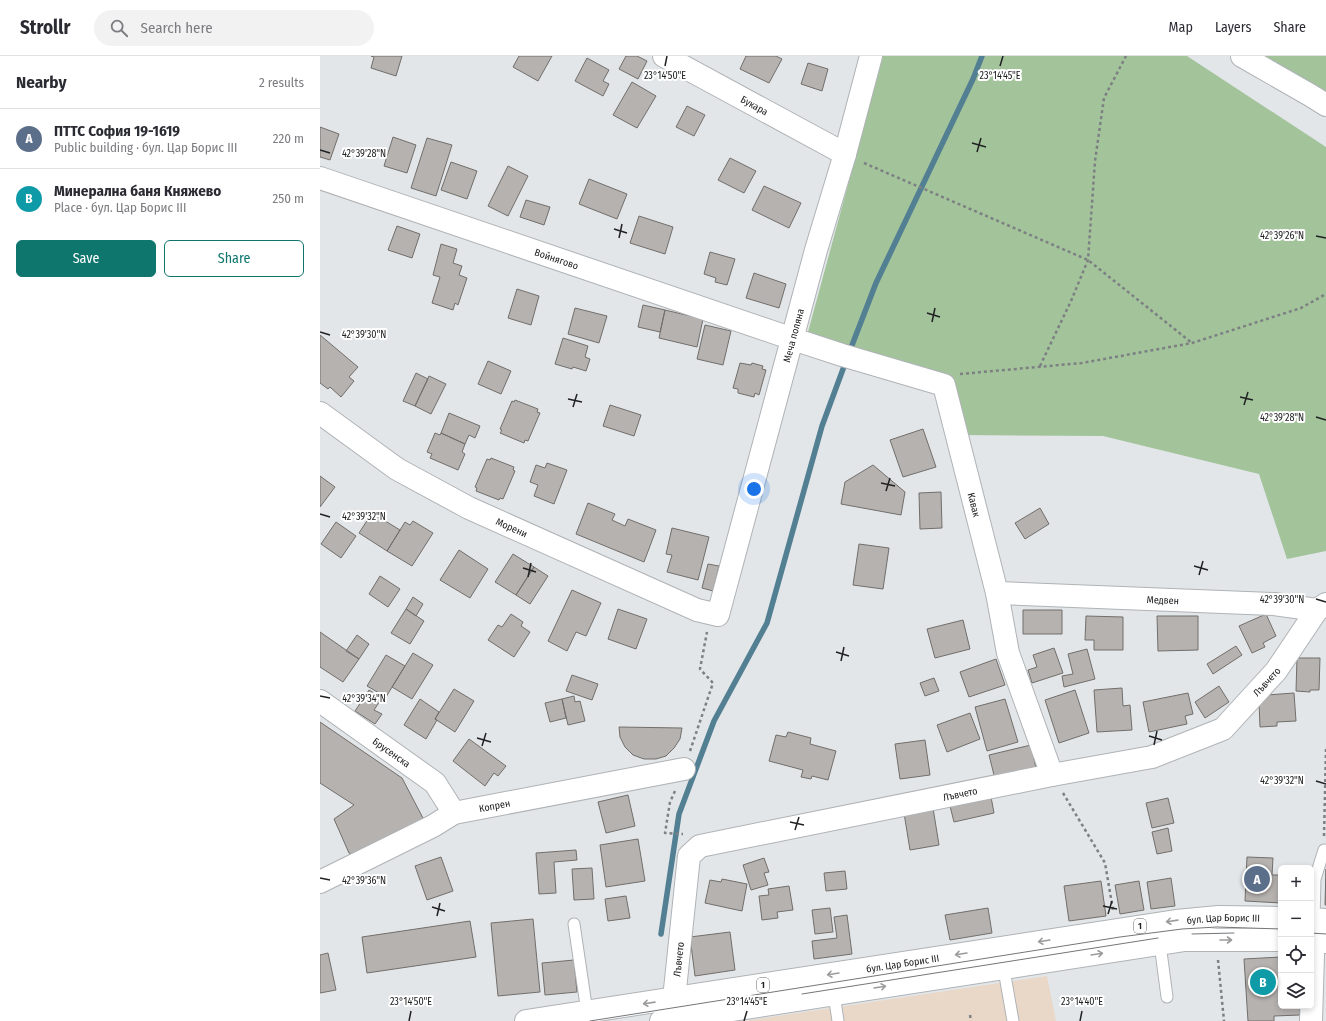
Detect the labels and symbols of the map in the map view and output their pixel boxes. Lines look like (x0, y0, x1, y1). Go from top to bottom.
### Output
text: 23°14'50"E (644, 70, 686, 82)
text: 23°14'45"E (980, 70, 1021, 82)
street label: Букара (738, 94, 770, 118)
text: 42°39'28"N (342, 148, 386, 160)
text: 42°39'26"N (1260, 230, 1304, 242)
street label: Войнягово (533, 246, 580, 273)
street label: Меча поляна (781, 307, 807, 364)
text: 42°39'30"N (342, 329, 386, 341)
text: 42°39'28"N (1260, 412, 1304, 424)
your location (744, 479, 764, 499)
street label: Кавак (965, 491, 982, 519)
text: 42°39'32"N (342, 511, 386, 523)
street label: Морени (494, 516, 529, 540)
street label: Медвен (1146, 594, 1179, 607)
text: 42°39'30"N (1260, 594, 1304, 606)
street label: Лъвчето (1251, 666, 1284, 699)
text: 42°39'34"N (342, 693, 386, 705)
street label: Брусенска (370, 736, 412, 770)
text: 42°39'32"N (1260, 775, 1304, 787)
street label: Лъвчето (942, 785, 979, 804)
street label: Копрен (478, 797, 511, 815)
pin: A (1244, 864, 1270, 894)
text: 42°39'36"N (342, 875, 386, 887)
street label: бул. Цар Борис III (1186, 912, 1260, 927)
one-way arrow (1166, 917, 1179, 925)
road number: 1 (1134, 919, 1146, 933)
one-way arrow (1219, 936, 1232, 944)
one-way arrow (1038, 937, 1051, 945)
street label: Лъвчето (671, 941, 687, 977)
one-way arrow (955, 950, 968, 958)
one-way arrow (1090, 950, 1103, 958)
street label: бул. Цар Борис III (865, 953, 940, 976)
pin: B (1250, 967, 1276, 997)
one-way arrow (827, 970, 840, 978)
road number: 1 (757, 978, 769, 992)
one-way arrow (873, 983, 886, 991)
text: 23°14'50"E (390, 996, 432, 1008)
text: 23°14'45"E (727, 996, 768, 1008)
text: 23°14'40"E (1061, 996, 1103, 1008)
one-way arrow (643, 999, 656, 1007)

